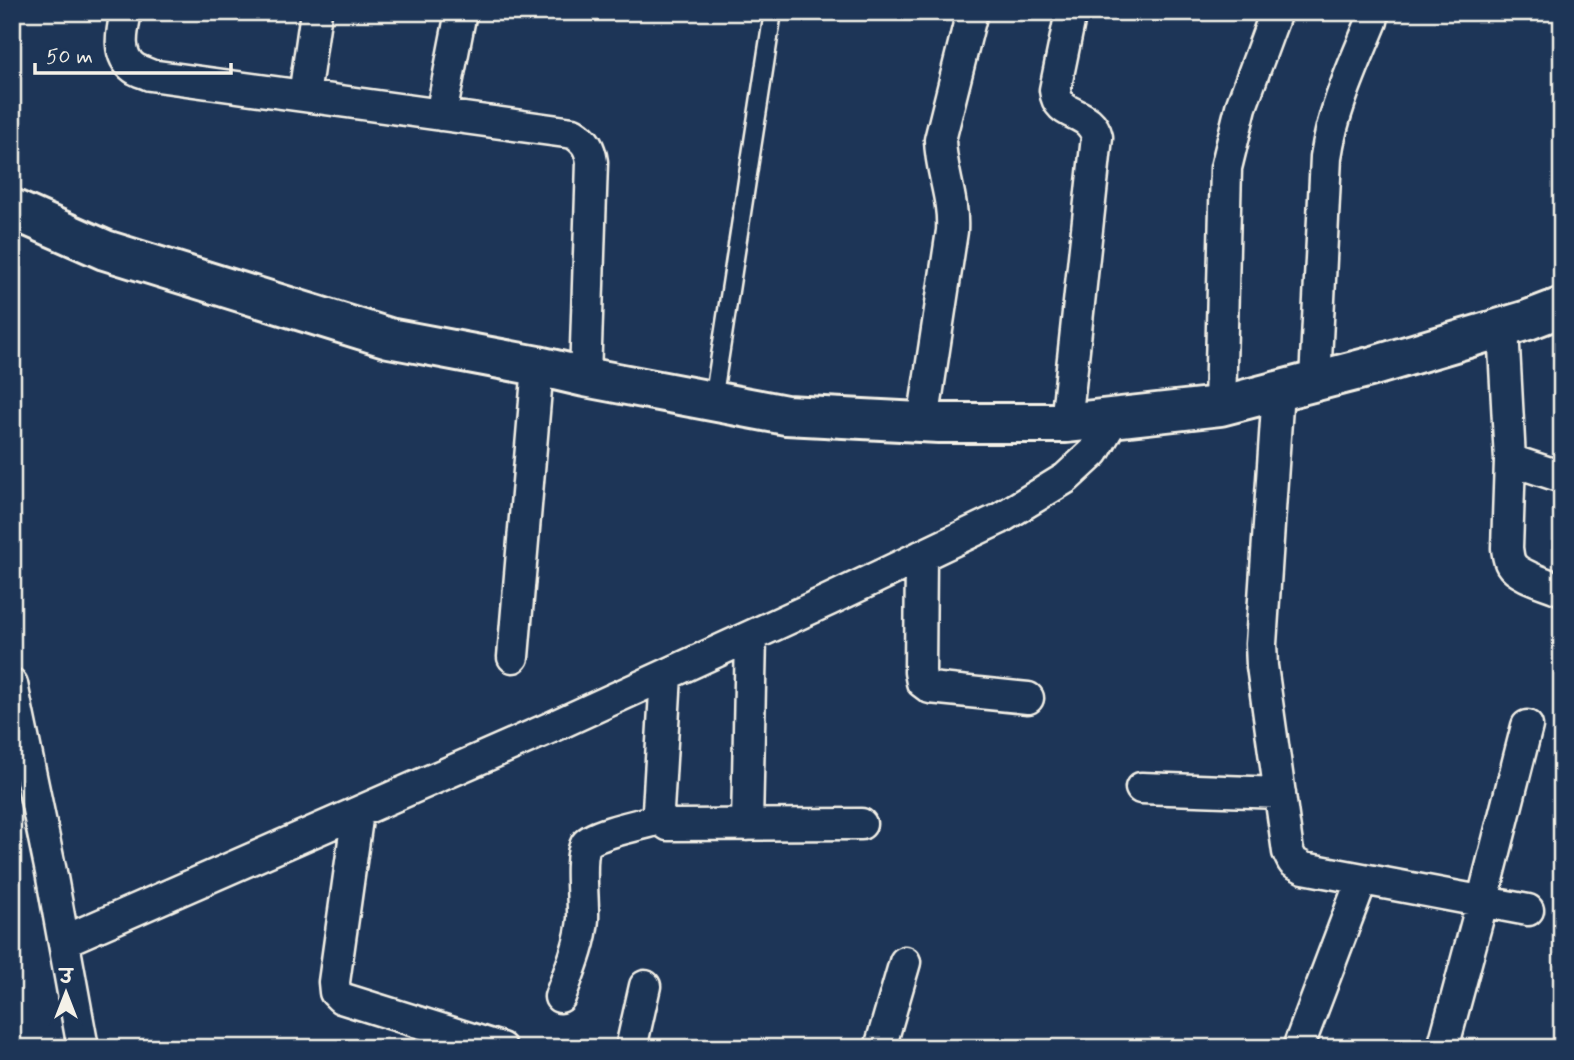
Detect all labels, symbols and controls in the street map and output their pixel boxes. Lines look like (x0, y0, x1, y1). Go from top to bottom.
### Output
scale bar (35, 32, 231, 76)
text: 50 m (46, 43, 93, 71)
north arrow (32, 958, 102, 1028)
text: उ (58, 965, 75, 990)

